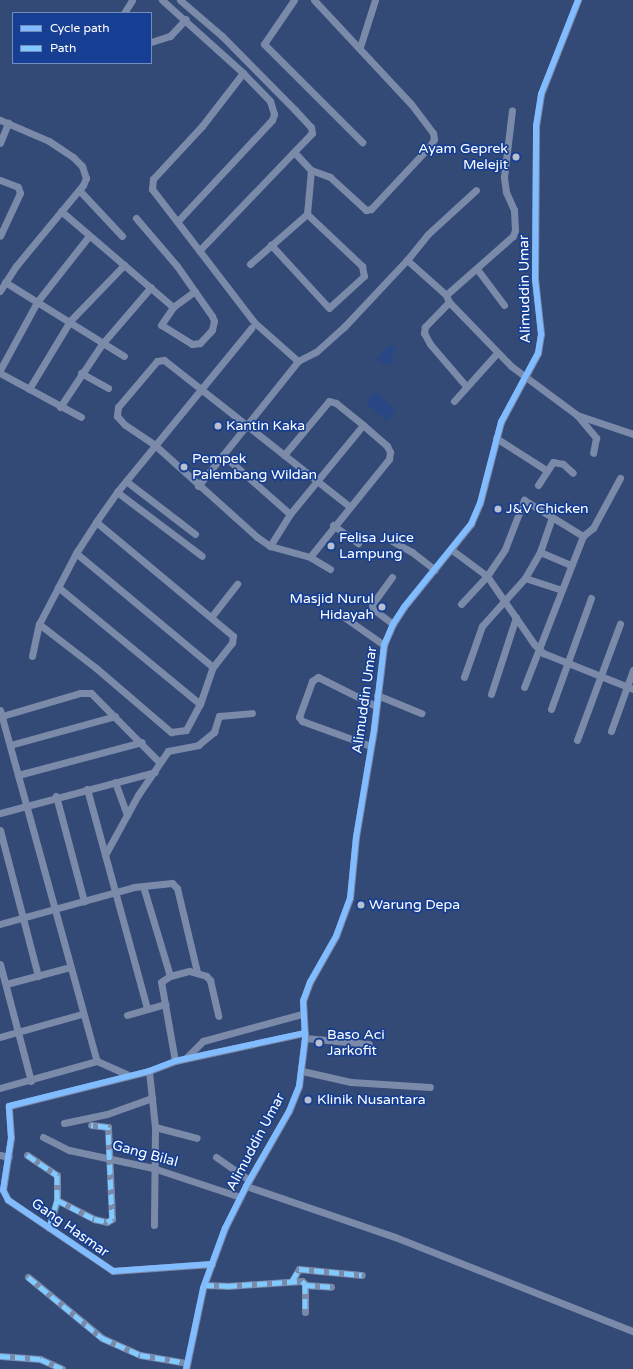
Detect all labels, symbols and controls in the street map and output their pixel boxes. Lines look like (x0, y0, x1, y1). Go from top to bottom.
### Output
legend (12, 12, 152, 64)
text: Cycle path (50, 21, 109, 35)
text: Path (50, 41, 76, 55)
place label: Ayam Geprek Melejit (418, 141, 508, 174)
marker: Ayam Geprek Melejit (511, 152, 521, 162)
street label: Alimuddin Umar (516, 235, 534, 343)
place label: Kantin Kaka (226, 418, 305, 434)
marker: Kantin Kaka (213, 421, 223, 431)
place label: Pempek Palembang Wildan (192, 451, 317, 484)
marker: Pempek Palembang Wildan (179, 462, 189, 472)
place label: J&V Chicken (506, 501, 589, 517)
marker: J&V Chicken (493, 504, 503, 514)
place label: Felisa Juice Lampung (339, 530, 414, 562)
marker: Felisa Juice Lampung (326, 541, 336, 551)
place label: Masjid Nurul Hidayah (289, 591, 374, 624)
marker: Masjid Nurul Hidayah (377, 602, 387, 612)
street label: Alimuddin Umar (349, 645, 381, 755)
place label: Warung Depa (369, 897, 460, 913)
marker: Warung Depa (356, 900, 366, 910)
place label: Baso Aci Jarkofit (327, 1027, 385, 1060)
marker: Baso Aci Jarkofit (314, 1038, 324, 1048)
street label: Alimuddin Umar (223, 1090, 289, 1194)
place label: Klinik Nusantara (317, 1092, 426, 1108)
marker: Klinik Nusantara (302, 1094, 314, 1106)
street label: Gang Bilal (110, 1137, 180, 1171)
street label: Gang Hasmar (28, 1195, 112, 1261)

